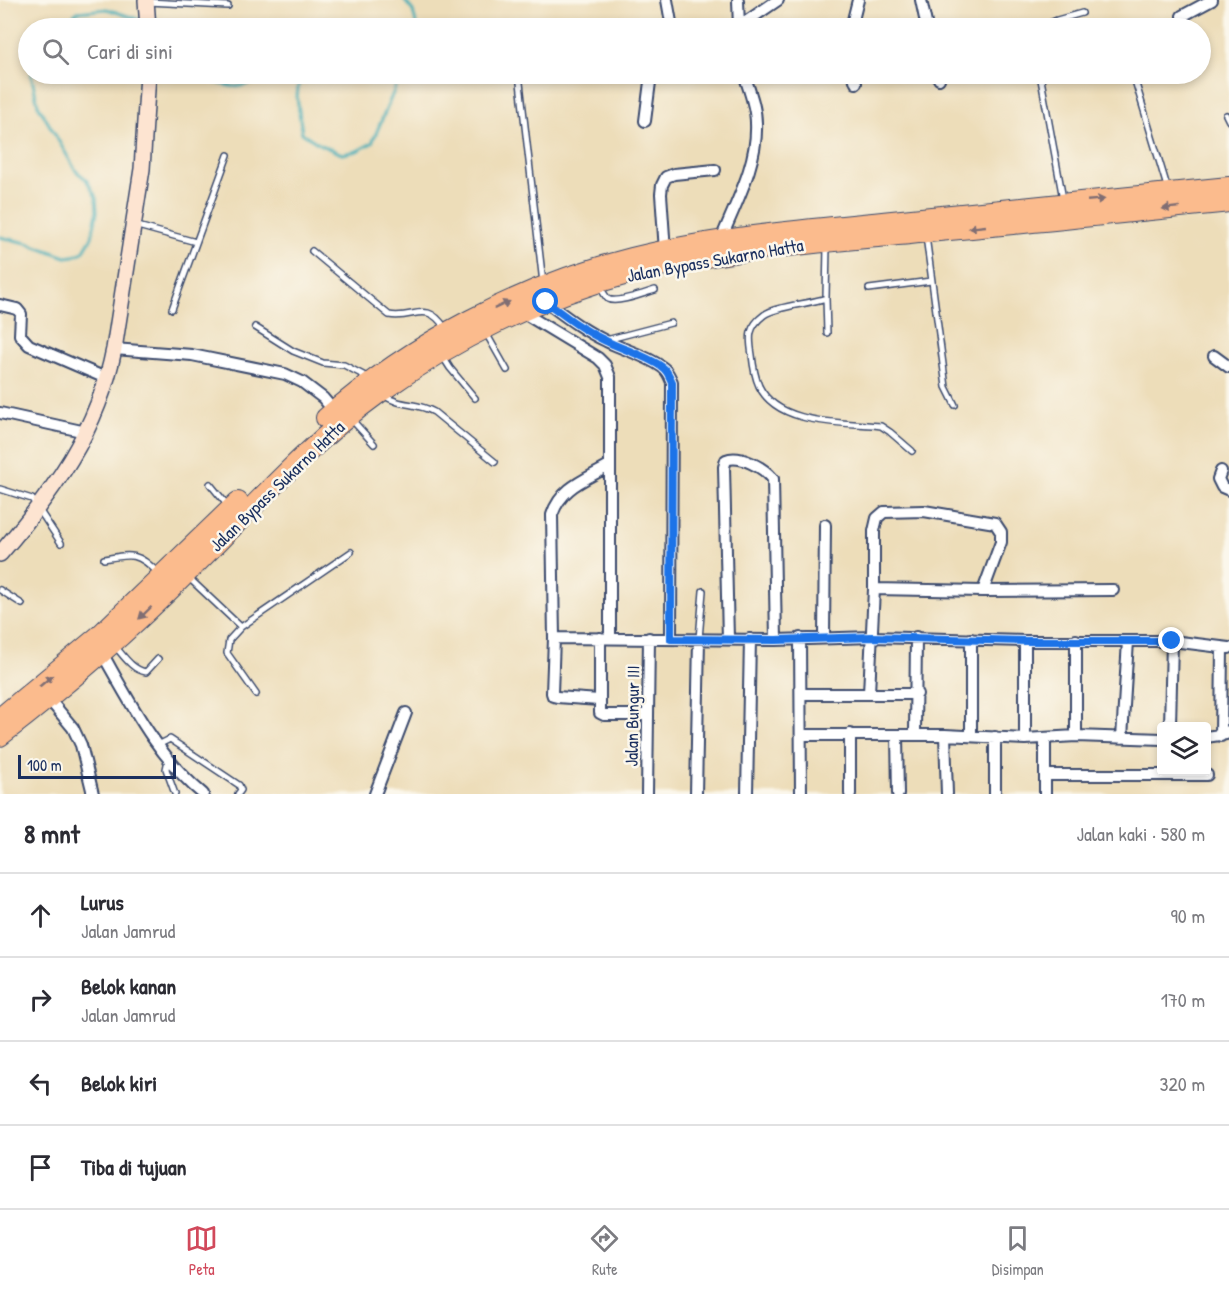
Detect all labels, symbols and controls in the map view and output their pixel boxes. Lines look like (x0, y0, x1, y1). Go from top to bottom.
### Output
search box (18, 18, 1211, 84)
icon: search (39, 35, 72, 68)
text: Cari di sini (87, 36, 173, 66)
one-way arrow (1087, 195, 1106, 205)
one-way arrow (1161, 203, 1180, 213)
one-way arrow (967, 223, 986, 232)
street label: Jalan Bypass Sukarno Hatta (625, 232, 805, 288)
route start (532, 288, 558, 314)
one-way arrow (493, 300, 510, 309)
street label: Jalan Bypass Sukarno Hatta (204, 415, 350, 557)
one-way arrow (138, 606, 153, 620)
route end (1158, 627, 1184, 653)
street label: Jalan Bungur III (619, 665, 645, 767)
one-way arrow (38, 675, 53, 688)
map controls (1157, 722, 1211, 776)
button: layers (1157, 722, 1211, 776)
scale bar (18, 752, 176, 780)
text: 100 m (27, 754, 62, 776)
text: 8 mnt (24, 816, 80, 851)
text: Jalan kaki · 580 m (1077, 820, 1205, 847)
text: Lurus (81, 887, 124, 917)
icon: ahead (24, 899, 57, 932)
text: 90 m (1171, 902, 1205, 929)
text: Jalan Jamrud (81, 917, 175, 944)
text: Belok kanan (81, 971, 176, 1001)
icon: right (24, 983, 57, 1016)
text: 170 m (1161, 986, 1205, 1013)
text: Jalan Jamrud (81, 1001, 175, 1028)
icon: left (24, 1067, 57, 1100)
text: Belok kiri (81, 1068, 157, 1098)
text: 320 m (1160, 1070, 1205, 1097)
icon: arrive (24, 1151, 57, 1184)
text: Tiba di tujuan (81, 1152, 186, 1182)
tab: Peta (185, 1222, 218, 1280)
tab: Rute (588, 1222, 621, 1280)
tab: Disimpan (992, 1222, 1044, 1280)

